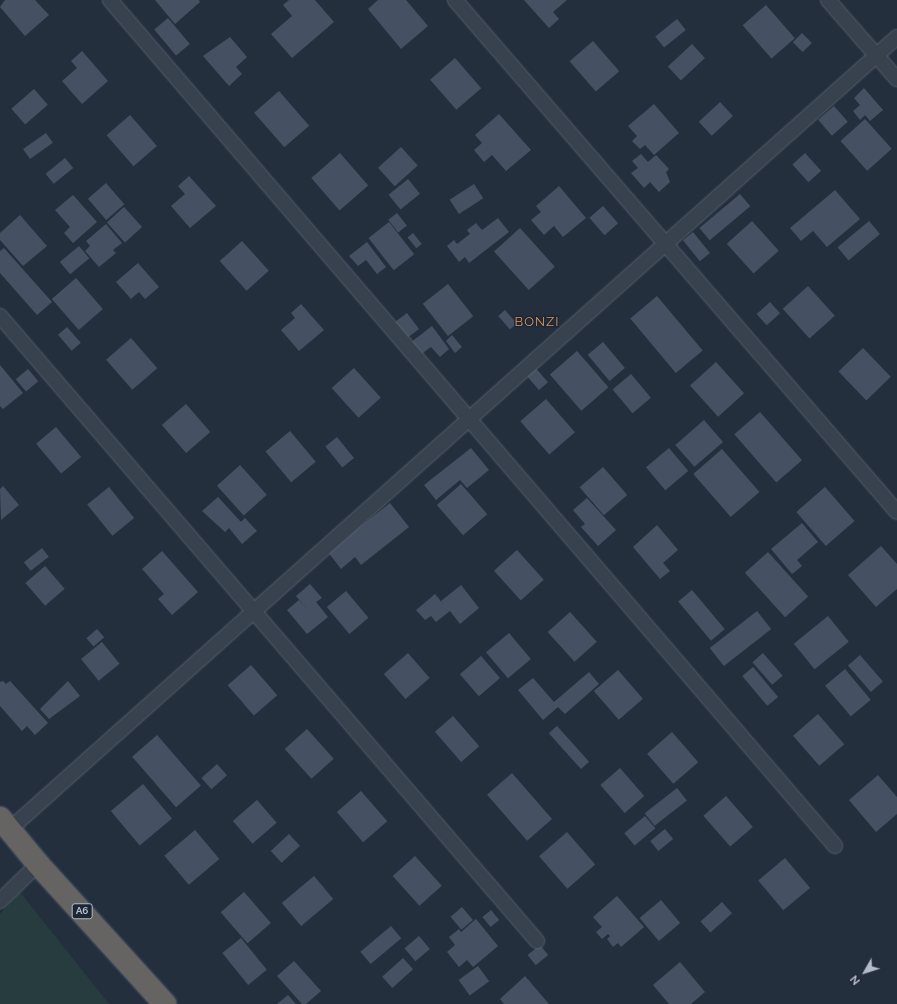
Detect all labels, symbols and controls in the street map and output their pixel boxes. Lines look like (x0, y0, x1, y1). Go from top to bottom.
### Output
district label: BONZI (515, 314, 559, 330)
road number: A6 (71, 903, 93, 919)
north arrow (845, 952, 885, 992)
text: N (848, 973, 863, 987)

